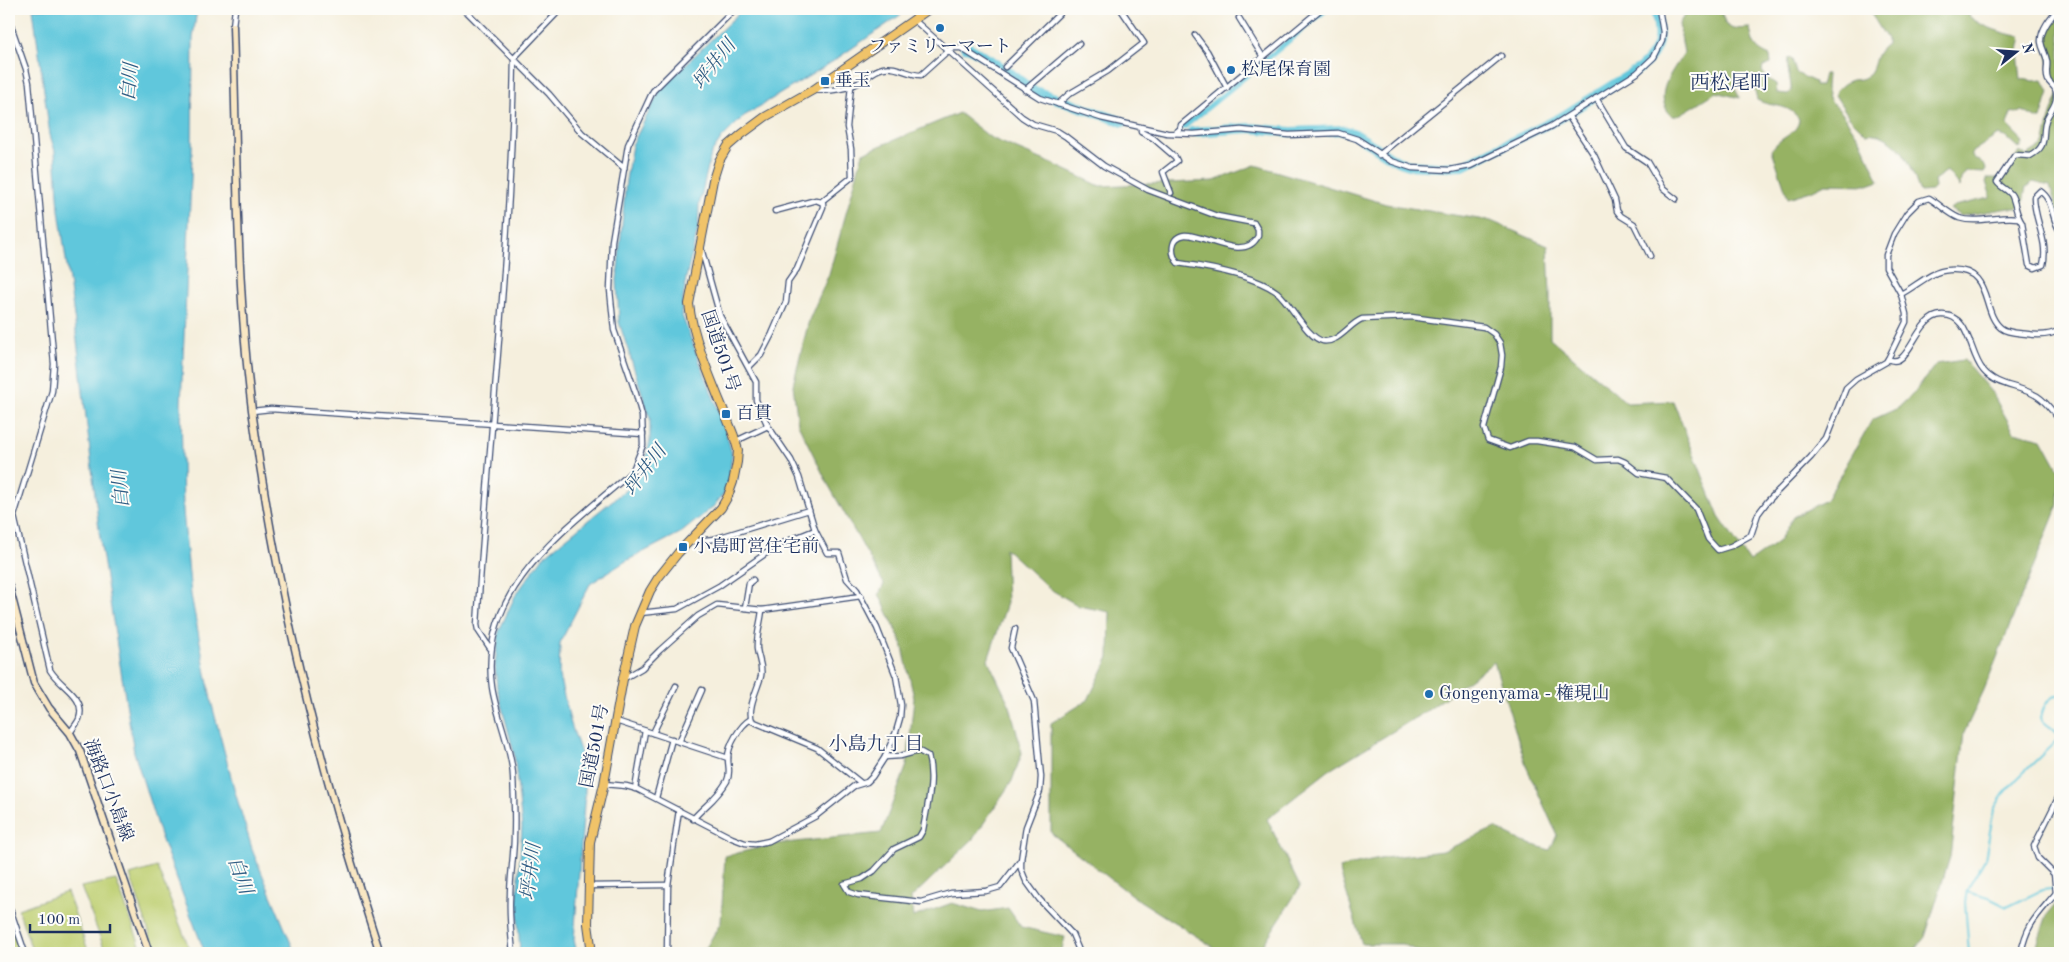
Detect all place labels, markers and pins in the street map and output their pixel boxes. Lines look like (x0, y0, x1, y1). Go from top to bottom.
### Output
marker: ファミリーマート (934, 22, 946, 34)
place label: ファミリーマート (868, 38, 1012, 56)
place label: 松尾保育園 (1241, 59, 1331, 79)
marker: 松尾保育園 (1225, 64, 1237, 76)
place label: 垂玉 (835, 70, 871, 90)
marker: 垂玉 (819, 75, 831, 87)
place label: 百貫 (736, 404, 772, 423)
marker: 百貫 (720, 408, 732, 420)
place label: 小島町営住宅前 (693, 536, 819, 556)
marker: 小島町営住宅前 (677, 541, 689, 553)
place label: Gongenyama - 権現山 (1439, 683, 1610, 703)
marker: Gongenyama - 権現山 (1423, 688, 1435, 700)

